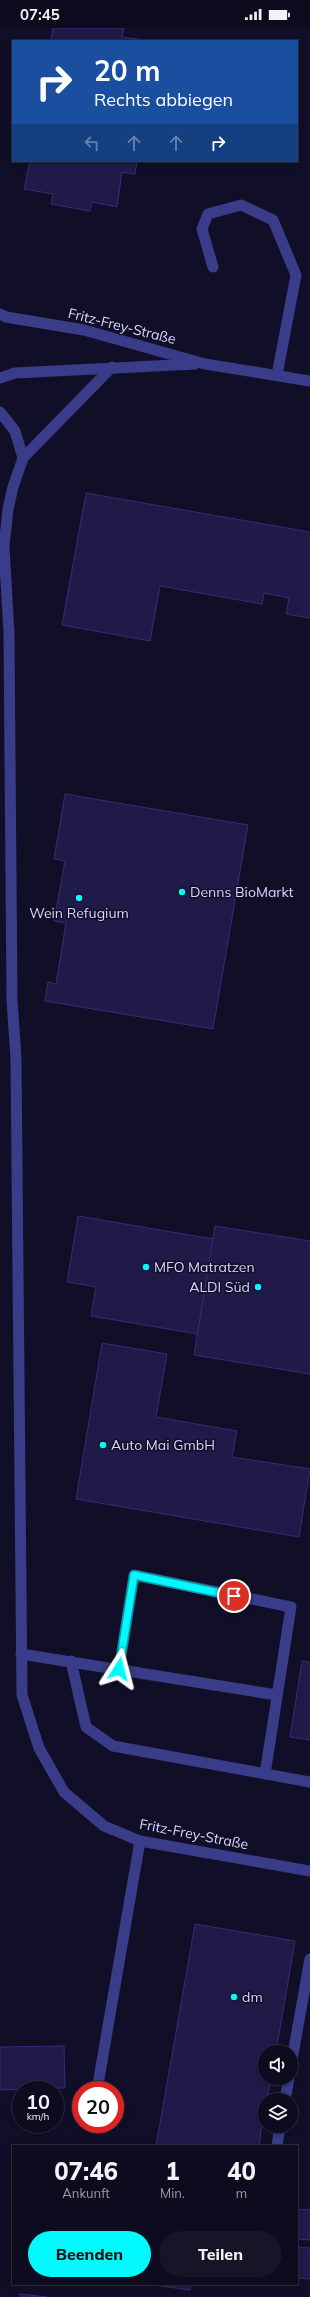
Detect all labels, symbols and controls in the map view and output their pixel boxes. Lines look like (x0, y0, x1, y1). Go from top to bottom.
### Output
text: 07:45 (20, 5, 60, 24)
text: 20 m (94, 53, 160, 88)
icon: right (28, 56, 80, 108)
text: Rechts abbiegen (94, 88, 233, 111)
icon: left (81, 132, 103, 154)
icon: ahead (123, 132, 145, 154)
icon: ahead (165, 132, 187, 154)
icon: right (207, 132, 229, 154)
street label: Fritz-Frey-Straße (66, 304, 178, 348)
place label: Denns BioMarkt (190, 883, 293, 901)
marker: Denns BioMarkt (177, 887, 187, 897)
marker: Wein Refugium (74, 893, 84, 903)
place label: Wein Refugium (29, 904, 129, 922)
place label: MFO Matratzen (154, 1258, 255, 1276)
marker: MFO Matratzen (141, 1262, 151, 1272)
place label: ALDI Süd (189, 1278, 250, 1296)
marker: ALDI Süd (253, 1282, 263, 1292)
place label: Auto Mai GmbH (111, 1436, 215, 1454)
marker: Auto Mai GmbH (98, 1440, 108, 1450)
pin (217, 1579, 251, 1613)
icon: arrive (223, 1585, 245, 1607)
position arrow (98, 1648, 140, 1690)
street label: Fritz-Frey-Straße (138, 1815, 250, 1853)
place label: dm (242, 1988, 263, 2006)
marker: dm (229, 1992, 239, 2002)
map controls (258, 2045, 298, 2133)
button: sound (258, 2045, 298, 2085)
speed limit sign: 20 (72, 2081, 124, 2133)
text: 10 (26, 2089, 50, 2114)
button: layers (258, 2093, 298, 2133)
text: km/h (27, 2110, 49, 2123)
text: 07:46 (54, 2156, 118, 2186)
text: 1 (165, 2156, 180, 2186)
text: 40 (227, 2156, 256, 2186)
text: Ankunft (62, 2185, 110, 2201)
text: Min. (160, 2185, 185, 2201)
text: m (236, 2185, 247, 2201)
button: Beenden (28, 2231, 151, 2277)
button: Teilen (159, 2231, 282, 2277)

